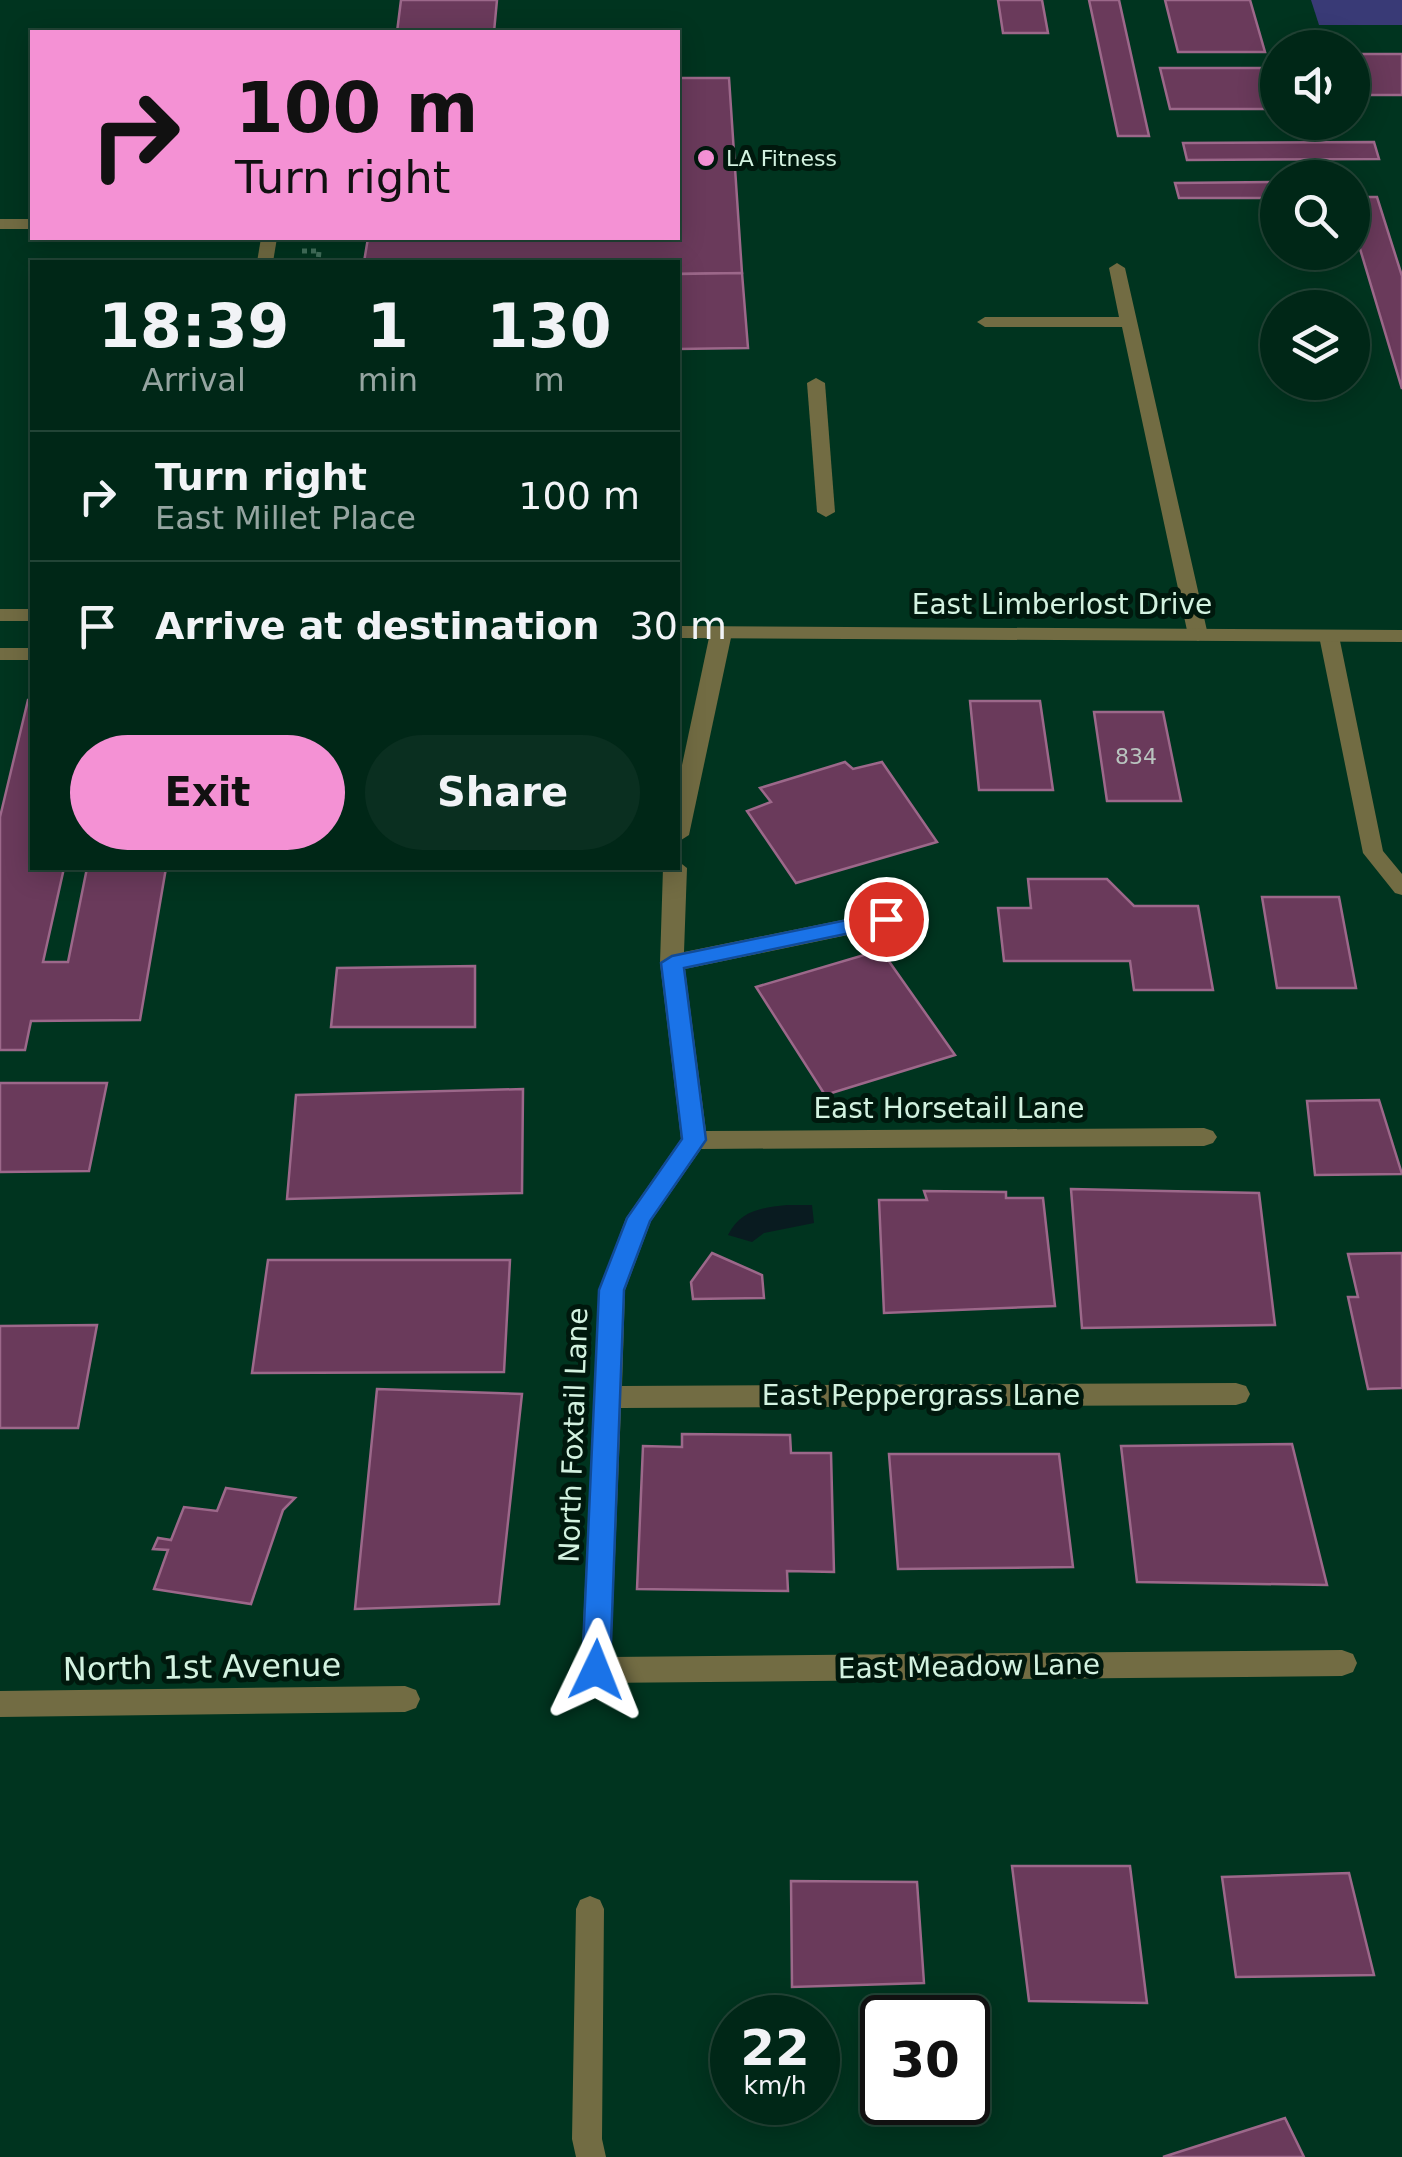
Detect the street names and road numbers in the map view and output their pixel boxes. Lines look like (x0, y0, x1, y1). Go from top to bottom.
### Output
street label: East Limberlost Drive (912, 588, 1212, 621)
street label: East Horsetail Lane (813, 1092, 1085, 1125)
street label: North Foxtail Lane (553, 1307, 594, 1563)
street label: East Peppergrass Lane (762, 1379, 1080, 1412)
street label: North 1st Avenue (63, 1646, 341, 1688)
street label: East Meadow Lane (838, 1648, 1100, 1685)

